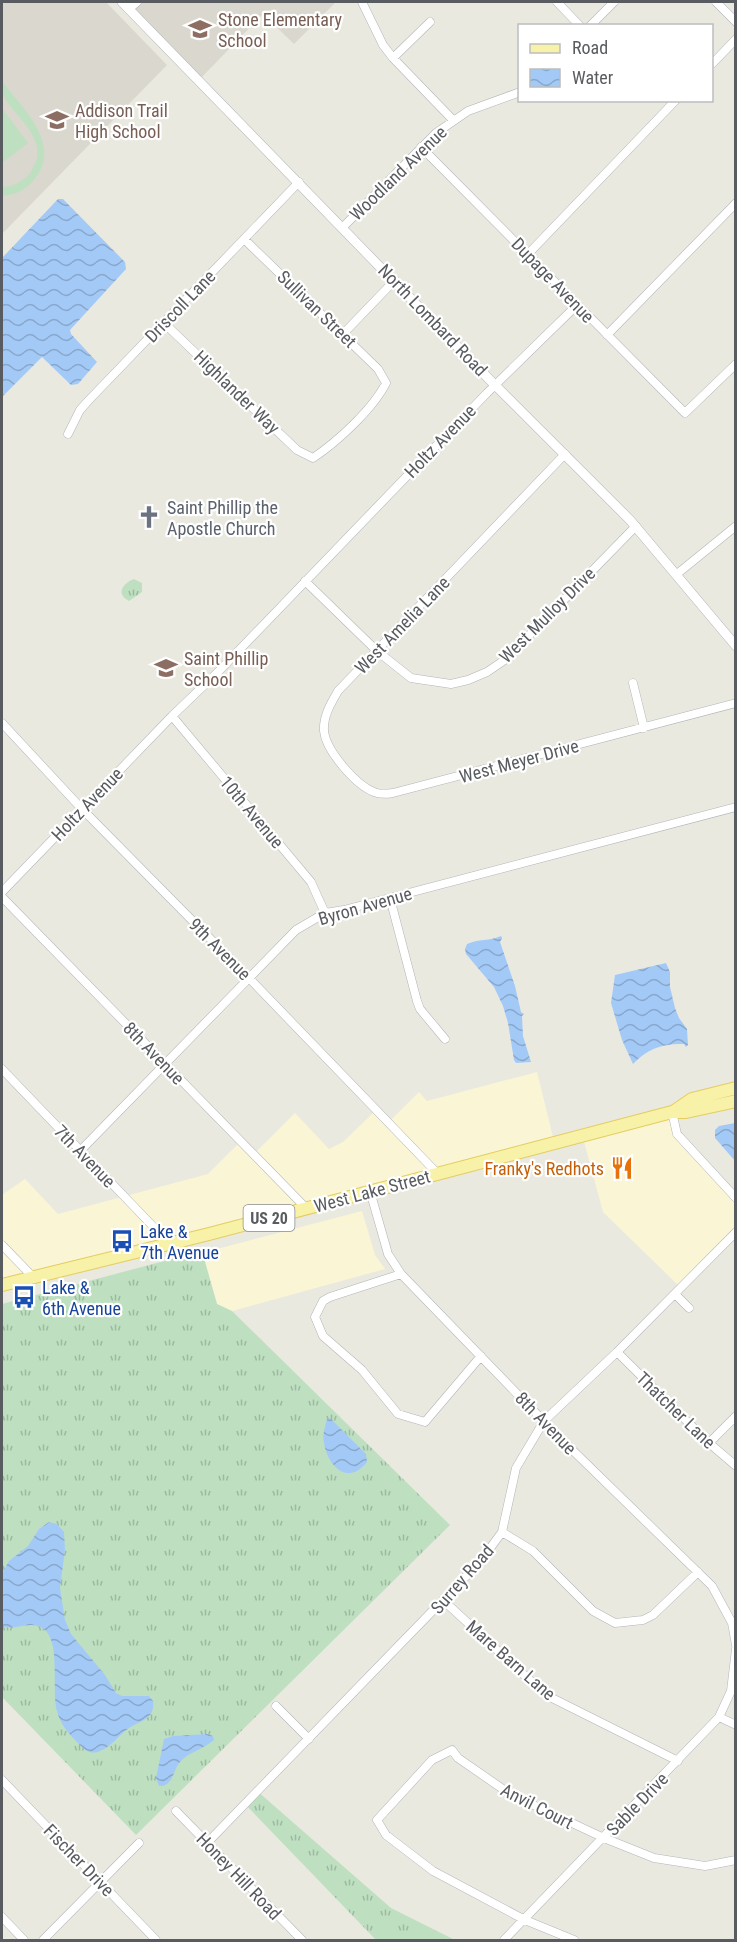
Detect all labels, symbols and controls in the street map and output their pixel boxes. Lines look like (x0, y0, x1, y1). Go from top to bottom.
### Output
place label: Stone Elementary School (218, 9, 343, 51)
school or university icon: Stone Elementary School (187, 16, 213, 42)
legend (518, 24, 713, 102)
text: Road (572, 37, 608, 58)
text: Water (572, 67, 614, 88)
place label: Addison Trail High School (75, 100, 168, 142)
school or university icon: Addison Trail High School (44, 107, 70, 133)
street label: Woodland Avenue (345, 121, 451, 225)
street label: Dupage Avenue (507, 233, 599, 327)
street label: North Lombard Road (374, 260, 492, 380)
street label: Driscoll Lane (140, 266, 220, 346)
street label: Sullivan Street (273, 266, 361, 352)
street label: Highlander Way (190, 346, 284, 438)
street label: Holtz Avenue (400, 400, 480, 482)
place label: Saint Phillip the Apostle Church (167, 497, 278, 539)
church icon: Saint Phillip the Apostle Church (136, 504, 162, 530)
street label: West Mulloy Drive (495, 563, 599, 667)
street label: West Amelia Lane (350, 572, 454, 678)
place label: Saint Phillip School (184, 648, 268, 690)
school or university icon: Saint Phillip School (153, 655, 179, 681)
street label: West Meyer Drive (457, 735, 581, 787)
street label: Holtz Avenue (47, 763, 127, 845)
street label: 10th Avenue (216, 772, 288, 852)
street label: Byron Avenue (316, 883, 414, 929)
street label: 9th Avenue (185, 914, 255, 984)
street label: 8th Avenue (119, 1017, 189, 1089)
street label: 7th Avenue (50, 1120, 120, 1192)
restaurant icon: Franky's Redhots (609, 1155, 635, 1181)
place label: Franky's Redhots (484, 1158, 604, 1179)
street label: West Lake Street (312, 1165, 432, 1217)
road number: US 20 (244, 1205, 294, 1231)
place label: Lake & 7th Avenue (140, 1221, 219, 1263)
bus stop icon: Lake & 7th Avenue (109, 1228, 135, 1254)
place label: Lake & 6th Avenue (42, 1277, 121, 1319)
bus stop icon: Lake & 6th Avenue (11, 1284, 37, 1310)
street label: Thatcher Lane (632, 1367, 720, 1453)
street label: 8th Avenue (511, 1387, 581, 1459)
street label: Surrey Road (426, 1540, 498, 1618)
street label: Mare Barn Lane (462, 1616, 560, 1704)
street label: Sable Drive (602, 1768, 672, 1840)
street label: Anvil Court (497, 1779, 577, 1833)
street label: Fischer Drive (40, 1820, 118, 1900)
street label: Honey Hill Road (192, 1828, 286, 1924)

